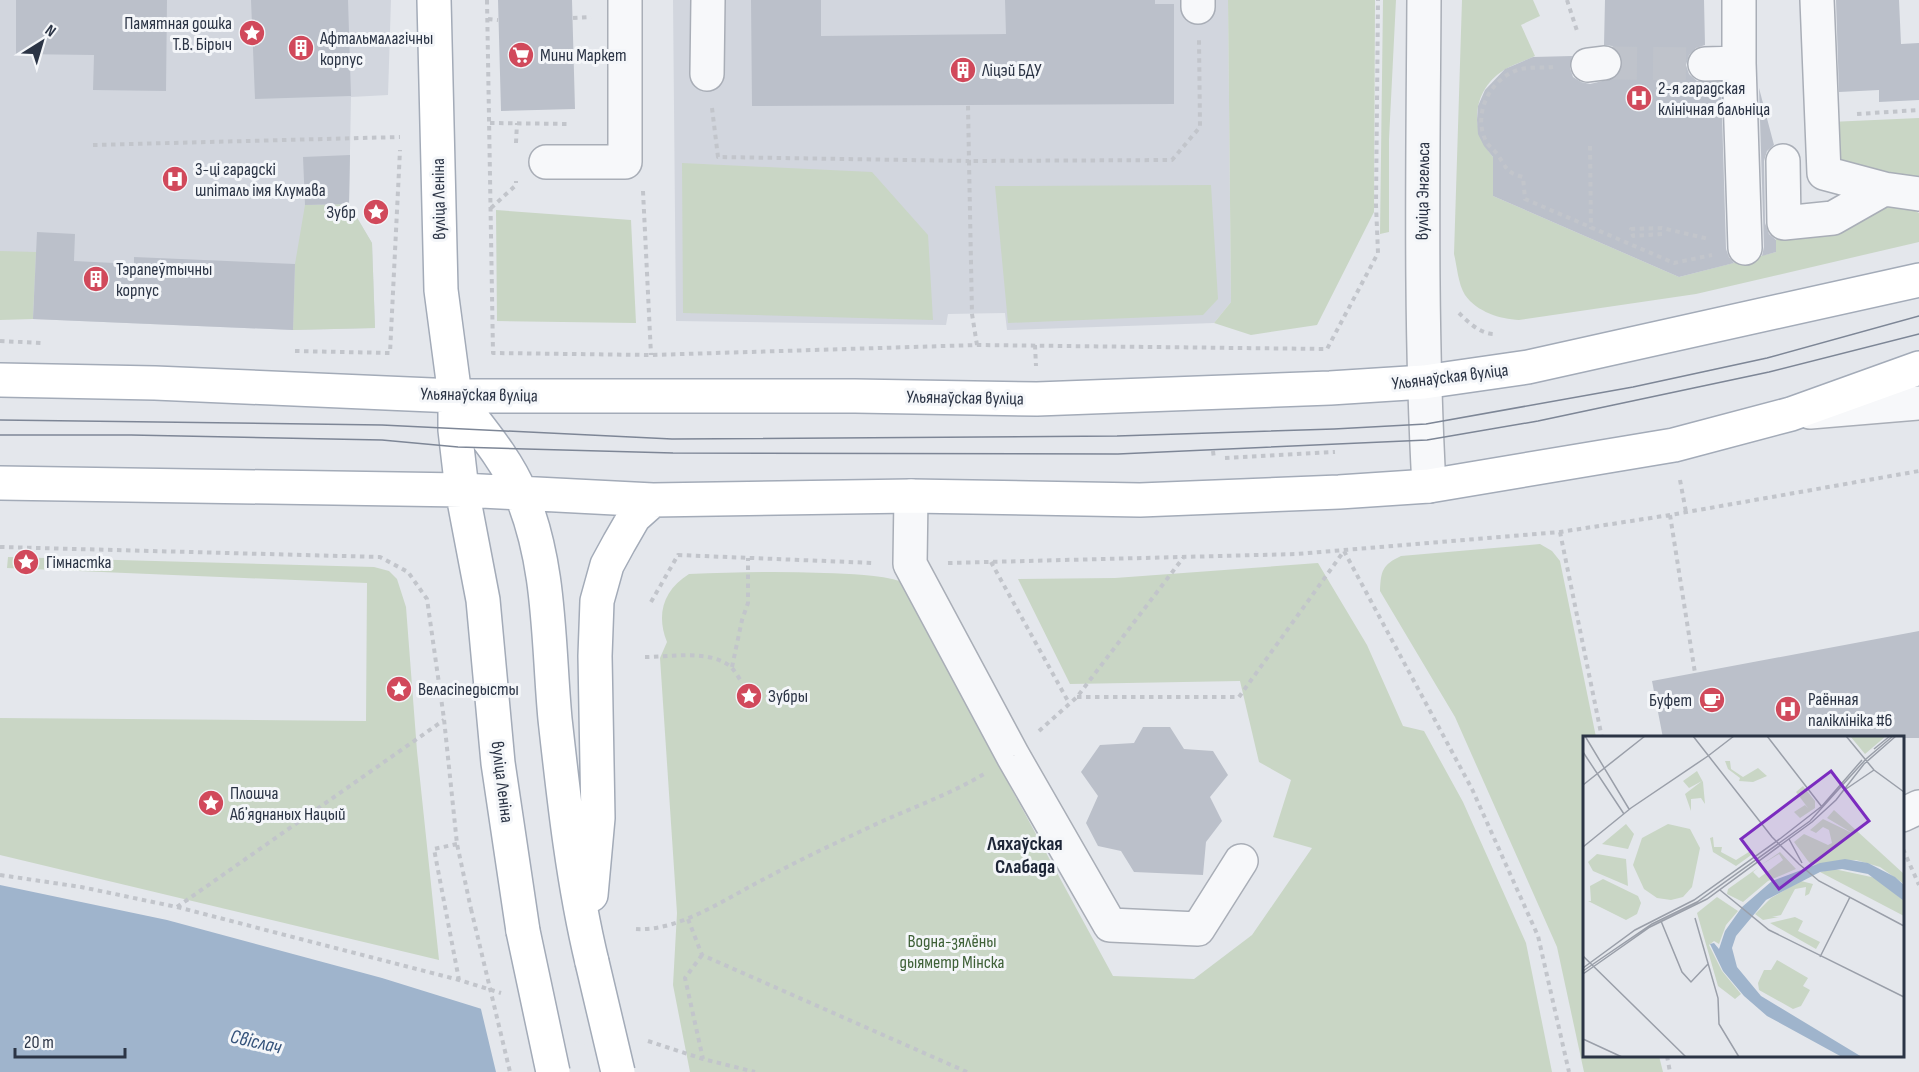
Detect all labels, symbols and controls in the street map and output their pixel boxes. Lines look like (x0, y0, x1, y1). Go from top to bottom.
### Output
north arrow (12, 12, 72, 72)
place label: Памятная дошка Т.В. Бірыч (124, 13, 232, 55)
place icon: Памятная дошка Т.В. Бірыч (237, 18, 267, 48)
text: N (41, 21, 59, 41)
place label: Афтальмалагічны корпус (319, 28, 433, 70)
building icon: Афтальмалагічны корпус (286, 33, 316, 63)
supermarket icon: Мини Маркет (506, 40, 536, 70)
place label: Мини Маркет (540, 45, 627, 66)
building icon: Ліцэй БДУ (948, 55, 978, 85)
place label: Ліцэй БДУ (981, 60, 1042, 81)
place label: 2-я гарадская клінічная бальніца (1658, 78, 1770, 120)
hospital icon: 2-я гарадская клінічная бальніца (1624, 83, 1654, 113)
street label: вуліца Энгельса (1412, 142, 1434, 240)
street label: вуліца Леніна (428, 158, 450, 240)
place label: 3-ці гарадскі шпіталь імя Клумава (195, 159, 326, 201)
hospital icon: 3-ці гарадскі шпіталь імя Клумава (160, 164, 190, 194)
place icon: Зубр (361, 197, 391, 227)
place label: Зубр (326, 202, 356, 223)
place label: Тэрапеўтычны корпус (116, 259, 212, 301)
building icon: Тэрапеўтычны корпус (81, 264, 111, 294)
street label: Ульянаўская вуліца (1390, 359, 1510, 395)
street label: Ульянаўская вуліца (420, 383, 538, 407)
street label: Ульянаўская вуліца (906, 386, 1024, 410)
place icon: Гімнастка (11, 547, 41, 577)
place label: Гімнастка (46, 552, 111, 573)
place icon: Веласіпедысты (384, 674, 414, 704)
place label: Веласіпедысты (418, 679, 519, 700)
place icon: Зубры (734, 681, 764, 711)
cafe icon: Буфет (1697, 685, 1727, 715)
place label: Зубры (768, 686, 808, 707)
place label: Раённая паліклініка #6 (1808, 689, 1893, 731)
place label: Буфет (1649, 690, 1692, 711)
hospital icon: Раённая паліклініка #6 (1773, 694, 1803, 724)
inset map (1583, 736, 1904, 1057)
street label: вуліца Леніна (487, 740, 517, 824)
place label: Плошча Абʼяднаных Нацый (229, 783, 345, 825)
place icon: Плошча Абʼяднаных Нацый (196, 788, 226, 818)
district label: Ляхаўская Слабада (986, 832, 1063, 879)
park label: Водна-зялёны дыяметр Мінска (899, 931, 1005, 973)
scale bar (15, 1021, 124, 1059)
water label: Свіслач (228, 1024, 284, 1060)
text: 20 m (24, 1032, 54, 1053)

